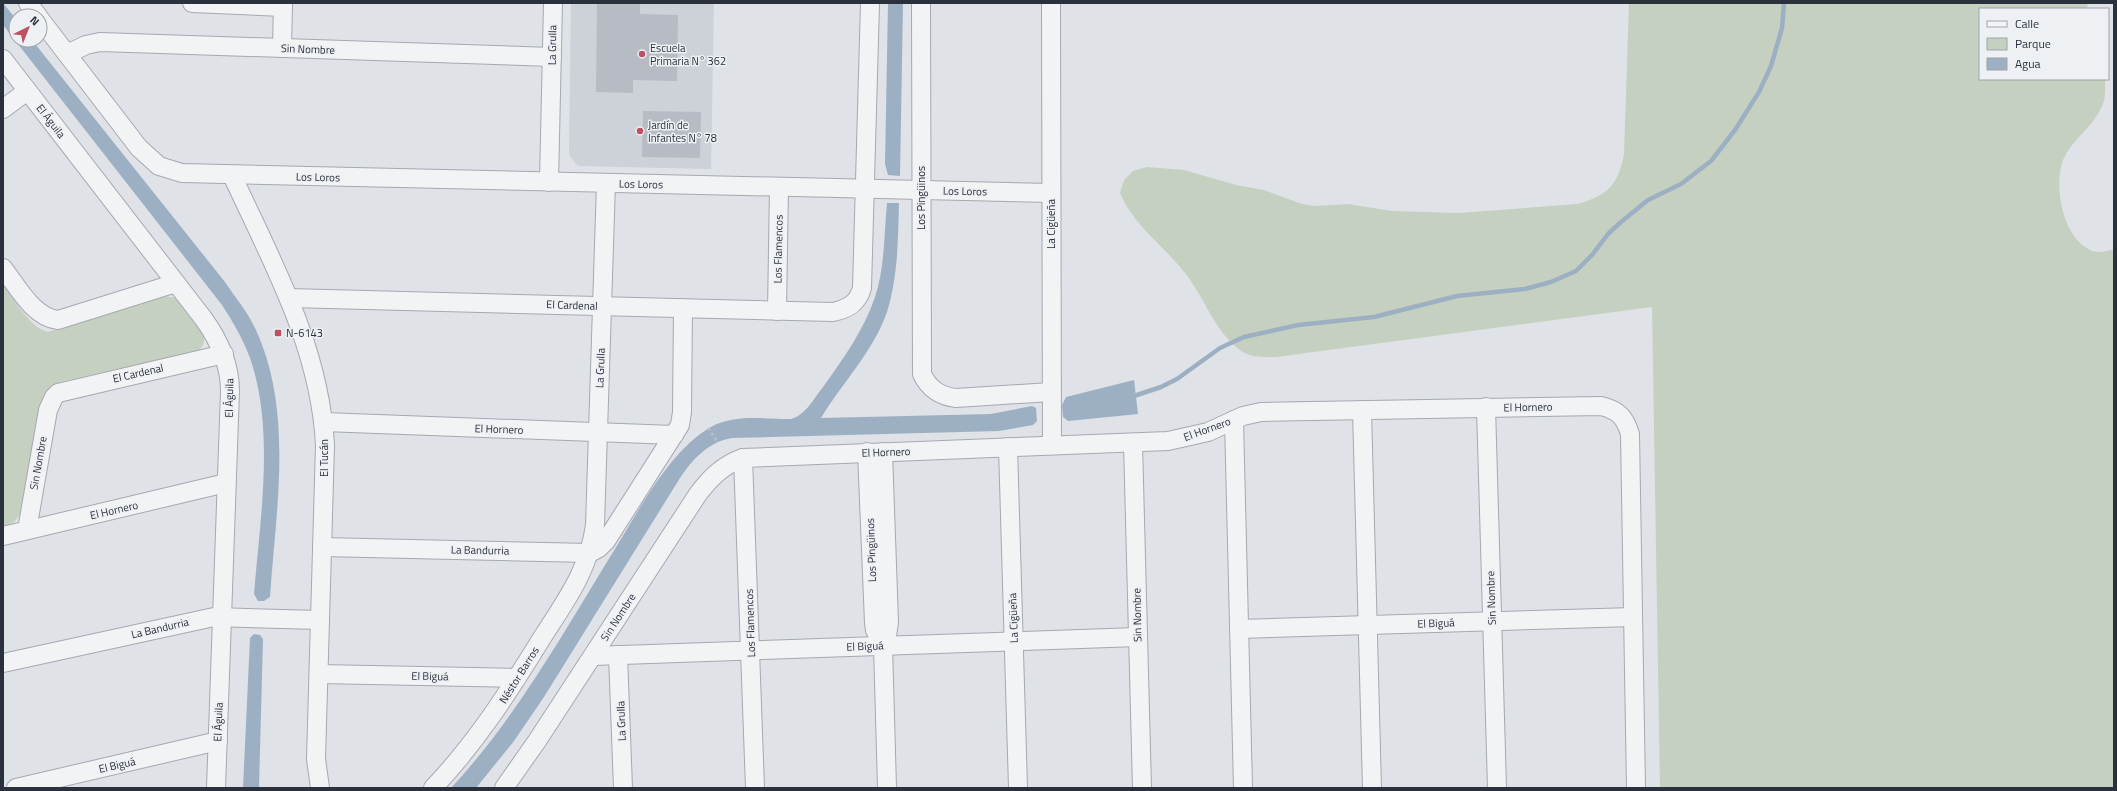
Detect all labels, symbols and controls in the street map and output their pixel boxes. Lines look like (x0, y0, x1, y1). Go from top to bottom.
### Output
north arrow (8, 8, 48, 48)
legend (1979, 8, 2109, 80)
text: N (27, 12, 43, 29)
text: Calle (2015, 14, 2039, 33)
street label: La Grulla (544, 24, 560, 65)
text: Parque (2015, 34, 2051, 53)
street label: Sin Nombre (281, 40, 336, 58)
place label: Escuela Primaria N° 362 (650, 40, 726, 69)
marker: Escuela Primaria N° 362 (637, 49, 647, 59)
text: Agua (2015, 54, 2041, 73)
street label: El Águila (33, 101, 70, 142)
place label: Jardín de Infantes N° 78 (648, 117, 717, 146)
marker: Jardín de Infantes N° 78 (635, 126, 645, 136)
street label: Los Pingüinos (913, 166, 929, 230)
street label: Los Loros (296, 169, 340, 185)
street label: Los Loros (619, 176, 663, 192)
street label: Los Loros (943, 183, 987, 199)
street label: La Cigüeña (1043, 198, 1059, 249)
street label: Los Flamencos (769, 215, 787, 283)
street label: El Cardenal (546, 296, 598, 314)
place label: N-6143 (286, 325, 323, 341)
marker: N-6143 (273, 328, 283, 338)
street label: La Grulla (591, 347, 609, 388)
street label: El Cardenal (111, 359, 165, 387)
street label: El Águila (221, 378, 237, 418)
street label: El Hornero (1503, 399, 1553, 415)
street label: El Hornero (1181, 413, 1233, 445)
street label: El Hornero (474, 420, 524, 438)
street label: Sin Nombre (25, 435, 51, 491)
street label: El Tucán (316, 439, 332, 477)
street label: El Hornero (861, 443, 911, 461)
street label: El Hornero (88, 497, 140, 523)
street label: Los Pingüinos (862, 518, 880, 582)
street label: La Bandurria (451, 541, 510, 559)
street label: Sin Nombre (1482, 570, 1500, 625)
street label: Sin Nombre (1129, 587, 1145, 642)
street label: Los Flamencos (741, 588, 759, 658)
street label: Sin Nombre (597, 590, 640, 644)
street label: La Cigüeña (1004, 592, 1022, 643)
street label: La Bandurria (130, 614, 191, 642)
street label: El Biguá (1417, 614, 1455, 632)
street label: El Biguá (846, 637, 884, 655)
street label: Néstor Barros (495, 643, 543, 707)
street label: El Biguá (411, 668, 449, 684)
street label: La Grulla (612, 700, 630, 741)
street label: El Águila (209, 702, 227, 742)
street label: El Biguá (97, 753, 137, 777)

